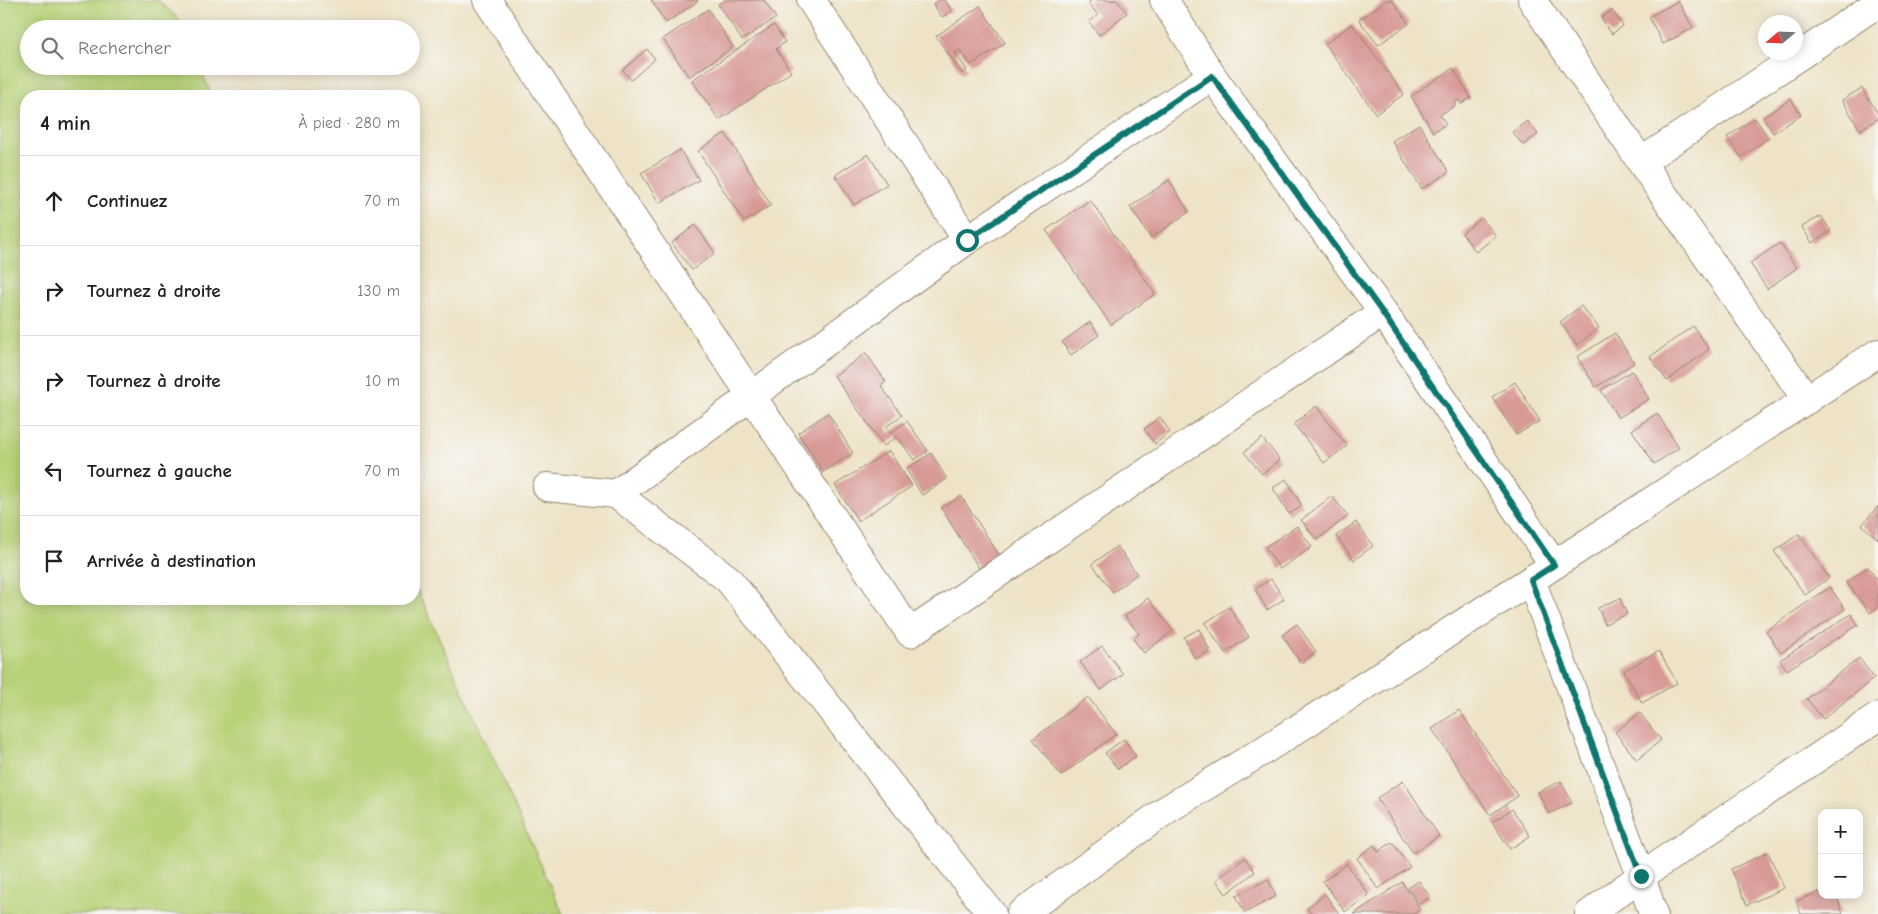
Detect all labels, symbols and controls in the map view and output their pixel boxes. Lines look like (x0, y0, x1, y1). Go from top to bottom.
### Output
north arrow (1758, 15, 1803, 60)
search box (20, 20, 420, 75)
icon: search (38, 34, 66, 62)
text: Rechercher (78, 37, 171, 59)
text: 4 min (40, 111, 91, 135)
text: À pied · 280 m (298, 114, 400, 132)
icon: ahead (40, 187, 68, 215)
text: Continuez (87, 190, 167, 212)
text: 70 m (364, 192, 400, 210)
route start (956, 229, 979, 252)
icon: right (40, 277, 68, 305)
text: Tournez à droite (87, 280, 221, 302)
text: 130 m (357, 282, 400, 300)
icon: right (40, 367, 68, 395)
text: Tournez à droite (87, 370, 221, 392)
text: 10 m (365, 372, 400, 390)
icon: left (40, 457, 68, 485)
text: Tournez à gauche (87, 460, 232, 482)
text: 70 m (364, 462, 400, 480)
icon: arrive (40, 547, 68, 575)
text: Arrivée à destination (87, 550, 256, 572)
map controls (1818, 809, 1863, 899)
button: + (1818, 809, 1863, 854)
button: − (1818, 854, 1863, 899)
route end (1630, 865, 1653, 888)

